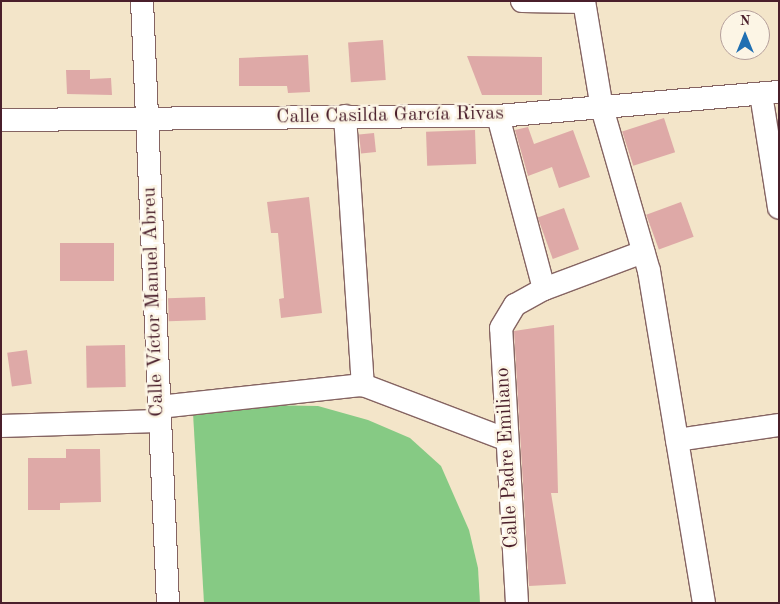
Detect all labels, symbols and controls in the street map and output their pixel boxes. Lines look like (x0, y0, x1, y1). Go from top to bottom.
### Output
north arrow (720, 10, 770, 60)
text: N (740, 14, 750, 28)
street label: Calle Casilda García Rivas (276, 102, 504, 130)
street label: Calle Víctor Manuel Abreu (138, 187, 170, 417)
street label: Calle Padre Emiliano (491, 367, 525, 549)

